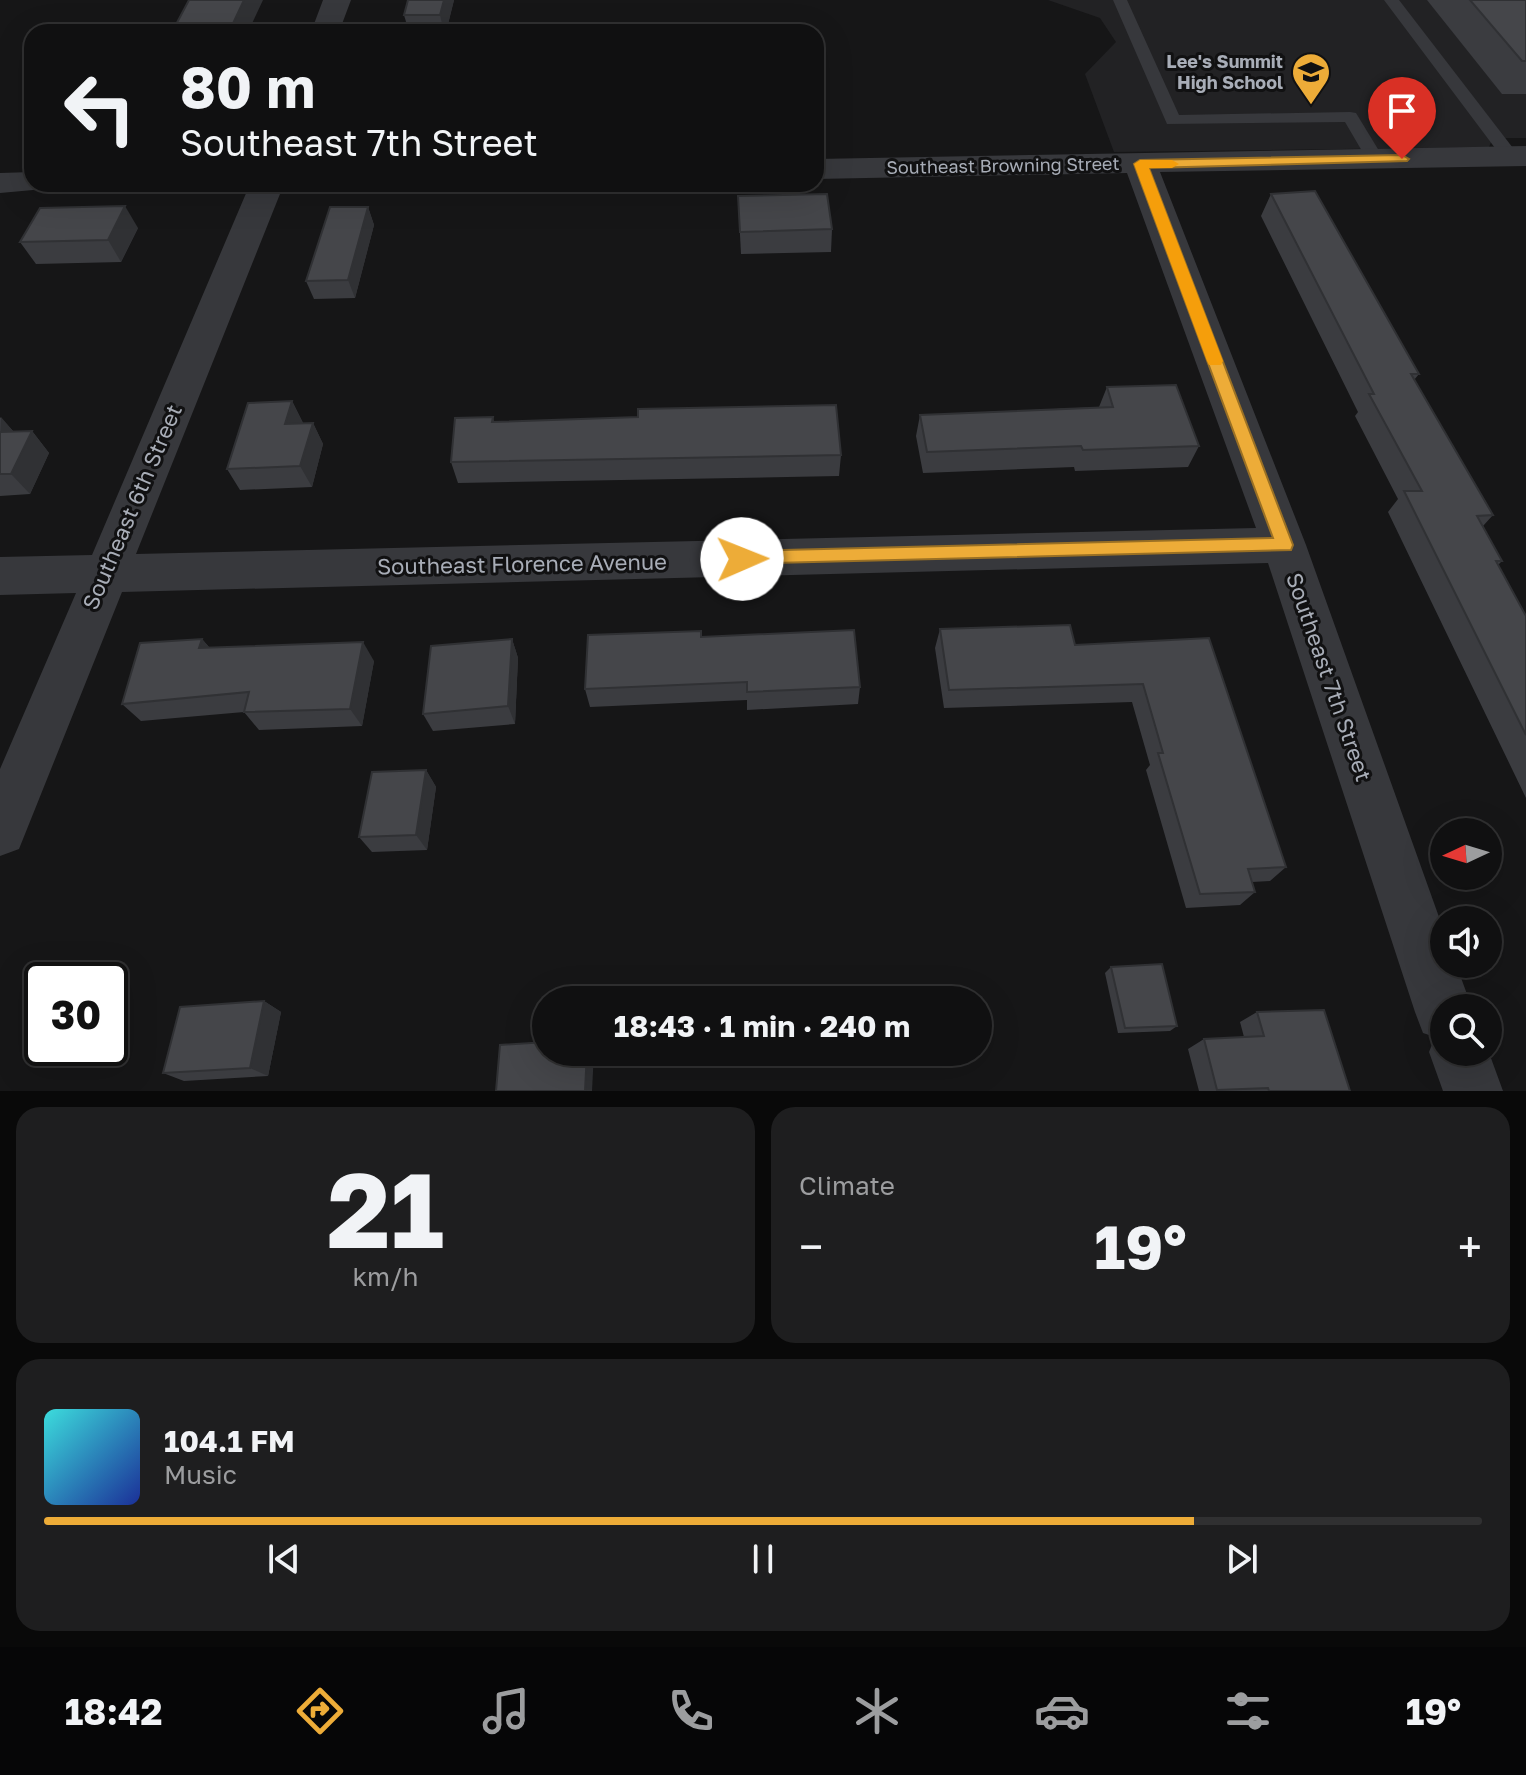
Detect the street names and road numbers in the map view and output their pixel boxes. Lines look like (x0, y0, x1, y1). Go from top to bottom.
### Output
street label: Southeast Browning Street (886, 152, 1120, 178)
street label: Southeast 6th Street (76, 400, 187, 613)
street label: Southeast Florence Avenue (377, 547, 667, 580)
street label: Southeast 7th Street (1281, 569, 1378, 785)

